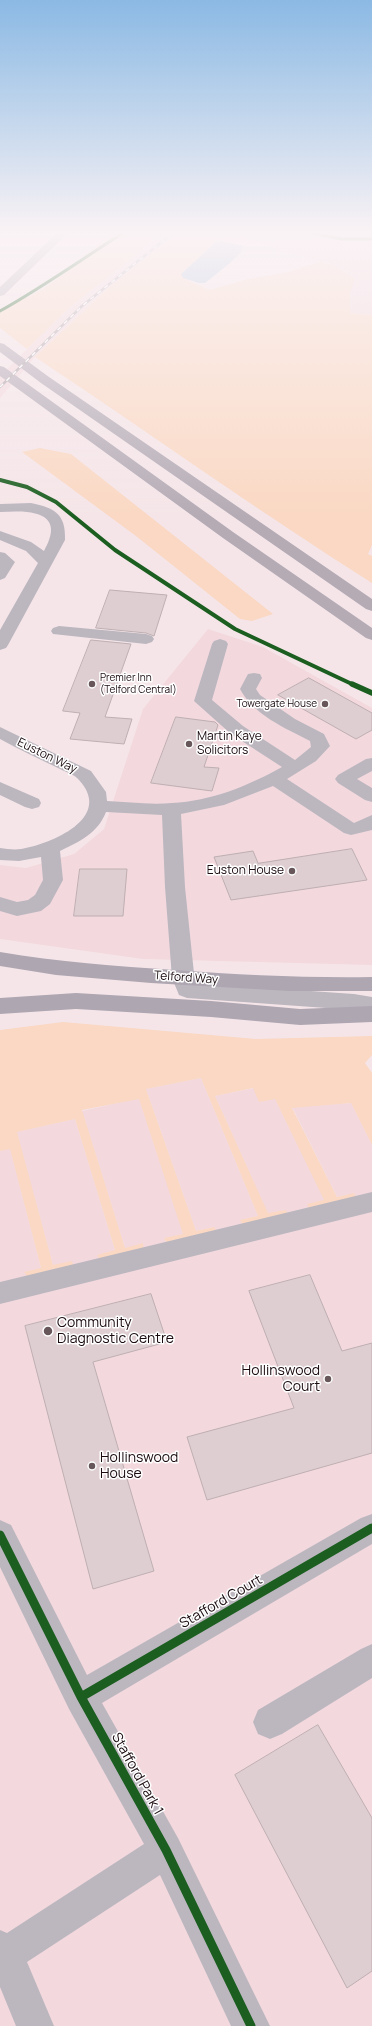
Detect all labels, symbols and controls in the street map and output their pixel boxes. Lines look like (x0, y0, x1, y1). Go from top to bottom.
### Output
place label: Premier Inn (Telford Central) (100, 672, 177, 696)
marker: Premier Inn (Telford Central) (87, 679, 97, 689)
place label: Towergate House (236, 698, 317, 710)
marker: Towergate House (320, 699, 330, 709)
place label: Martin Kaye Solicitors (197, 730, 262, 758)
street label: Euston Way (15, 735, 79, 777)
marker: Martin Kaye Solicitors (184, 739, 194, 749)
place label: Euston House (207, 864, 284, 878)
marker: Euston House (287, 866, 297, 876)
street label: Telford Way (153, 969, 219, 987)
place label: Community Diagnostic Centre (57, 1315, 174, 1348)
marker: Community Diagnostic Centre (42, 1325, 54, 1337)
place label: Hollinswood Court (242, 1363, 320, 1396)
marker: Hollinswood Court (323, 1374, 333, 1384)
place label: Hollinswood House (100, 1450, 178, 1482)
marker: Hollinswood House (87, 1461, 97, 1471)
street label: Stafford Court (177, 1572, 265, 1632)
street label: Stafford Park 1 (107, 1730, 167, 1818)

